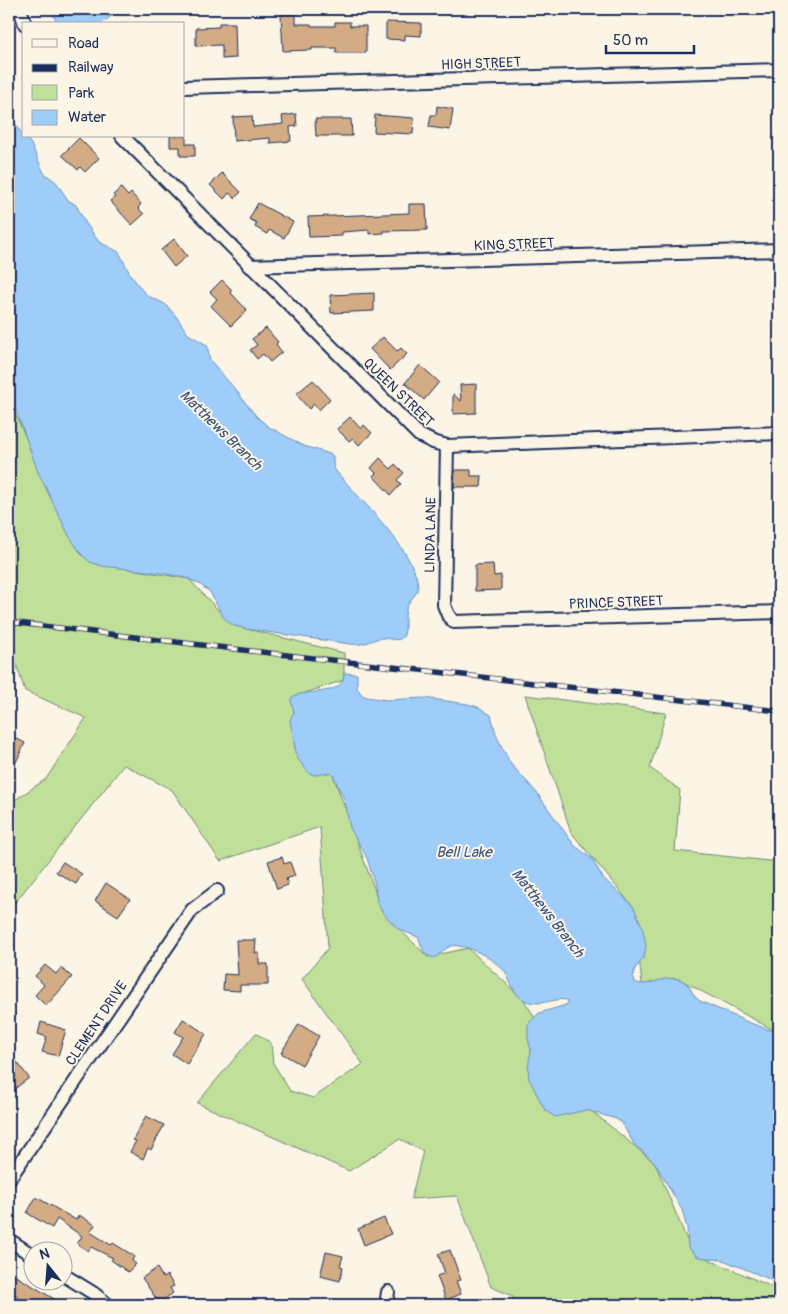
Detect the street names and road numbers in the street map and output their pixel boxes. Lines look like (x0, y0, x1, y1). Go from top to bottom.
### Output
street label: HIGH STREET (441, 54, 522, 73)
street label: KING STREET (473, 235, 555, 254)
street label: QUEEN STREET (360, 354, 438, 430)
street label: LINDA LANE (421, 497, 440, 573)
street label: PRINCE STREET (568, 592, 664, 613)
street label: CLEMENT DRIVE (62, 978, 131, 1069)

